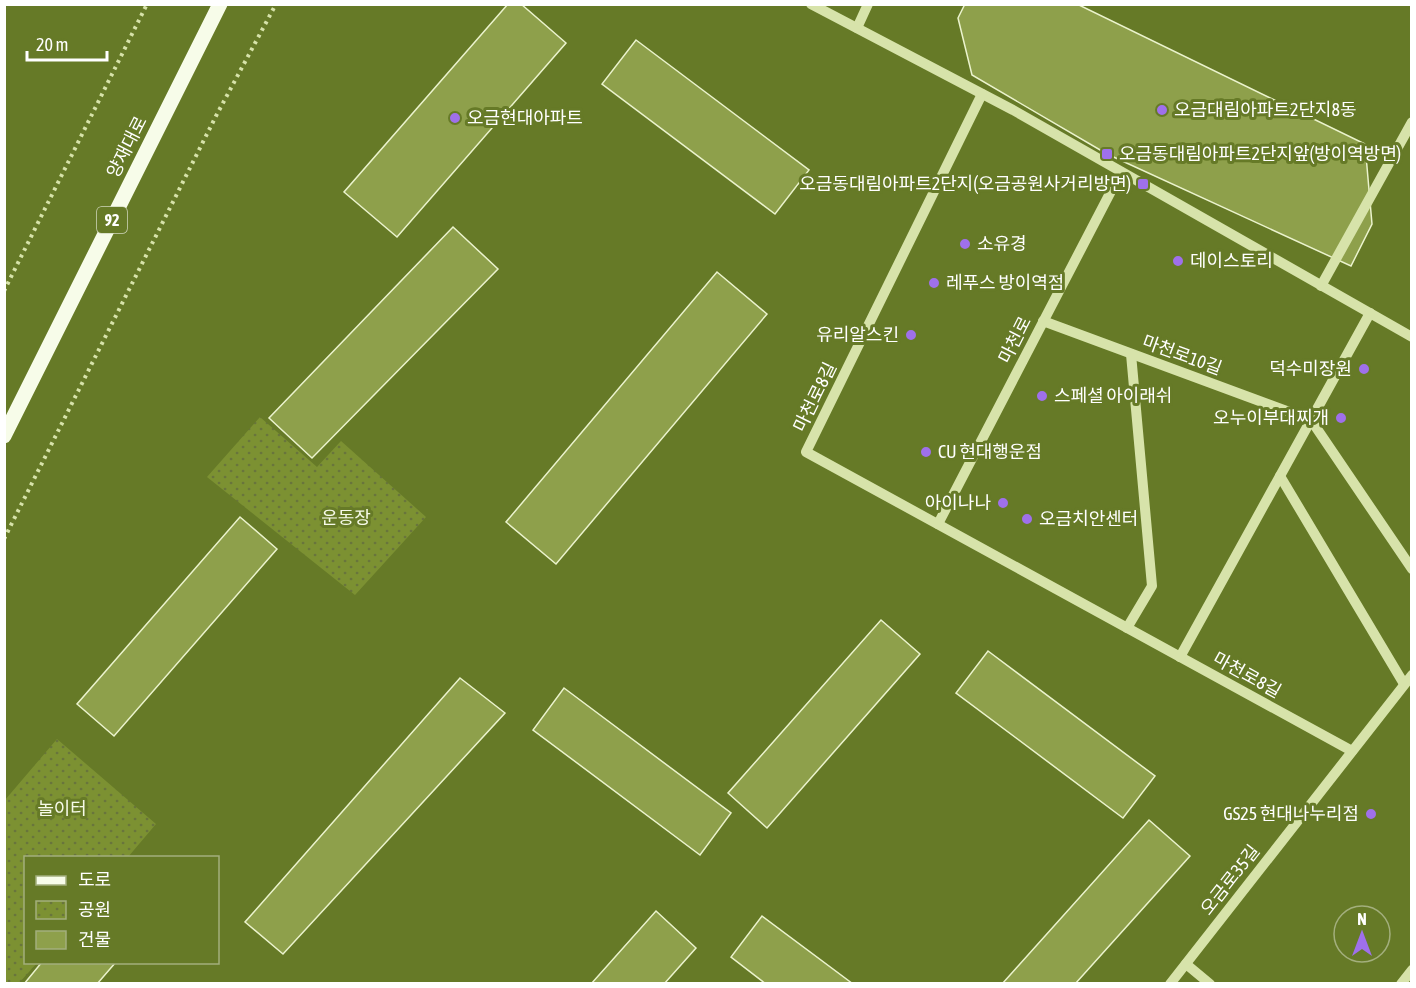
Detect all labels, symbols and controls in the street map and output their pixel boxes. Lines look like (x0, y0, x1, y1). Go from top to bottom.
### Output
scale bar (27, 24, 106, 62)
text: 20 m (36, 34, 68, 55)
place label: 오금대림아파트2단지8동 (1174, 99, 1357, 120)
marker: 오금대림아파트2단지8동 (1155, 103, 1169, 117)
place label: 오금현대아파트 (467, 107, 583, 128)
marker: 오금현대아파트 (448, 111, 462, 125)
street label: 양재대로 (102, 112, 151, 181)
place label: 오금동대림아파트2단지앞(방이역방면) (1119, 143, 1401, 164)
marker: 오금동대림아파트2단지앞(방이역방면) (1100, 147, 1114, 161)
place label: 오금동대림아파트2단지(오금공원사거리방면) (799, 173, 1131, 194)
marker: 오금동대림아파트2단지(오금공원사거리방면) (1136, 177, 1150, 191)
road number: 92 (97, 207, 127, 233)
place label: 소유경 (977, 233, 1027, 254)
marker: 소유경 (958, 237, 972, 251)
place label: 데이스토리 (1190, 250, 1273, 271)
marker: 데이스토리 (1171, 254, 1185, 268)
place label: 레푸스 방이역점 (946, 272, 1064, 293)
marker: 레푸스 방이역점 (927, 276, 941, 290)
street label: 마천로 (994, 313, 1035, 367)
place label: 유리알스킨 (816, 324, 899, 345)
marker: 유리알스킨 (904, 328, 918, 342)
street label: 마천로10길 (1140, 330, 1225, 379)
place label: 덕수미장원 (1269, 358, 1352, 379)
street label: 마천로8길 (789, 359, 840, 435)
marker: 덕수미장원 (1357, 362, 1371, 376)
place label: 스페셜 아이래쉬 (1054, 385, 1172, 406)
marker: 스페셜 아이래쉬 (1035, 389, 1049, 403)
place label: 오누이부대찌개 (1213, 407, 1329, 428)
marker: 오누이부대찌개 (1334, 411, 1348, 425)
place label: CU 현대행운점 (938, 441, 1042, 462)
marker: CU 현대행운점 (919, 445, 933, 459)
place label: 아이나나 (925, 492, 991, 513)
marker: 아이나나 (996, 496, 1010, 510)
park label: 운동장 (321, 507, 371, 528)
place label: 오금치안센터 (1039, 508, 1138, 529)
marker: 오금치안센터 (1020, 512, 1034, 526)
street label: 마천로8길 (1209, 647, 1285, 702)
park label: 놀이터 (37, 798, 87, 819)
place label: GS25 현대나누리점 (1223, 803, 1359, 824)
marker: GS25 현대나누리점 (1364, 807, 1378, 821)
street label: 오금로35길 (1196, 840, 1263, 919)
legend (24, 856, 219, 964)
text: 도로 (78, 869, 111, 890)
text: 공원 (78, 899, 111, 920)
north arrow (1332, 904, 1392, 964)
text: N (1357, 910, 1367, 928)
text: 건물 (78, 929, 111, 950)

